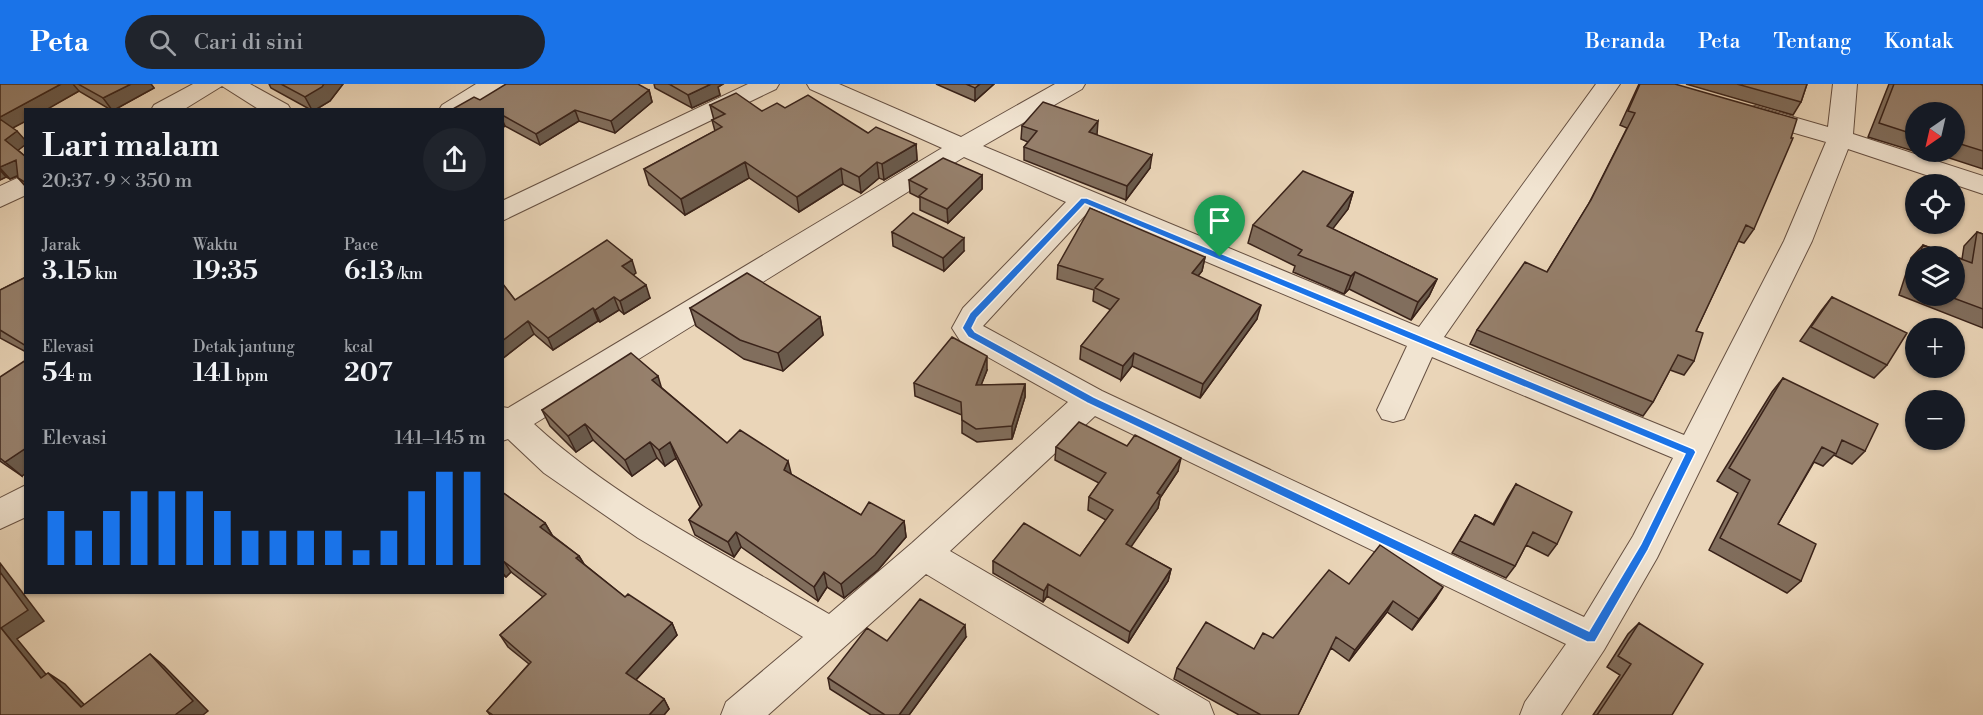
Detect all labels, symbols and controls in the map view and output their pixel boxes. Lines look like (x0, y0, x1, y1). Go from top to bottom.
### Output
search box (125, 15, 545, 69)
text: Peta (30, 25, 89, 60)
icon: search (146, 26, 179, 59)
text: Cari di sini (194, 29, 303, 56)
text: Beranda (1585, 29, 1665, 55)
text: Peta (1698, 29, 1740, 55)
text: Tentang (1773, 29, 1851, 55)
text: Kontak (1884, 29, 1953, 55)
north arrow (1905, 102, 1965, 162)
map controls (1905, 102, 1965, 450)
text: Lari malam (42, 126, 219, 167)
button: share (423, 128, 486, 191)
text: 20:37 · 9 × 350 m (42, 169, 192, 194)
button: locate (1905, 174, 1965, 234)
pin (1194, 195, 1245, 257)
icon: arrive (1203, 204, 1236, 237)
text: Jarak (42, 235, 80, 255)
text: Waktu (193, 235, 238, 255)
text: Pace (344, 235, 378, 255)
button: layers (1905, 246, 1965, 306)
text: 3.15 (42, 255, 92, 287)
text: 19:35 (193, 255, 258, 287)
text: 6:13 (344, 255, 394, 287)
text: km (92, 264, 117, 284)
text: /km (394, 264, 423, 284)
button: + (1905, 318, 1965, 378)
text: Elevasi (42, 337, 94, 357)
text: Detak jantung (193, 337, 295, 357)
text: kcal (344, 337, 373, 357)
text: 54 (42, 357, 75, 389)
text: 141 (193, 357, 233, 389)
text: 207 (344, 357, 392, 389)
text: m (75, 366, 92, 386)
text: bpm (233, 366, 268, 386)
button: − (1905, 390, 1965, 450)
text: Elevasi (42, 426, 107, 451)
text: 141–145 m (395, 426, 486, 451)

